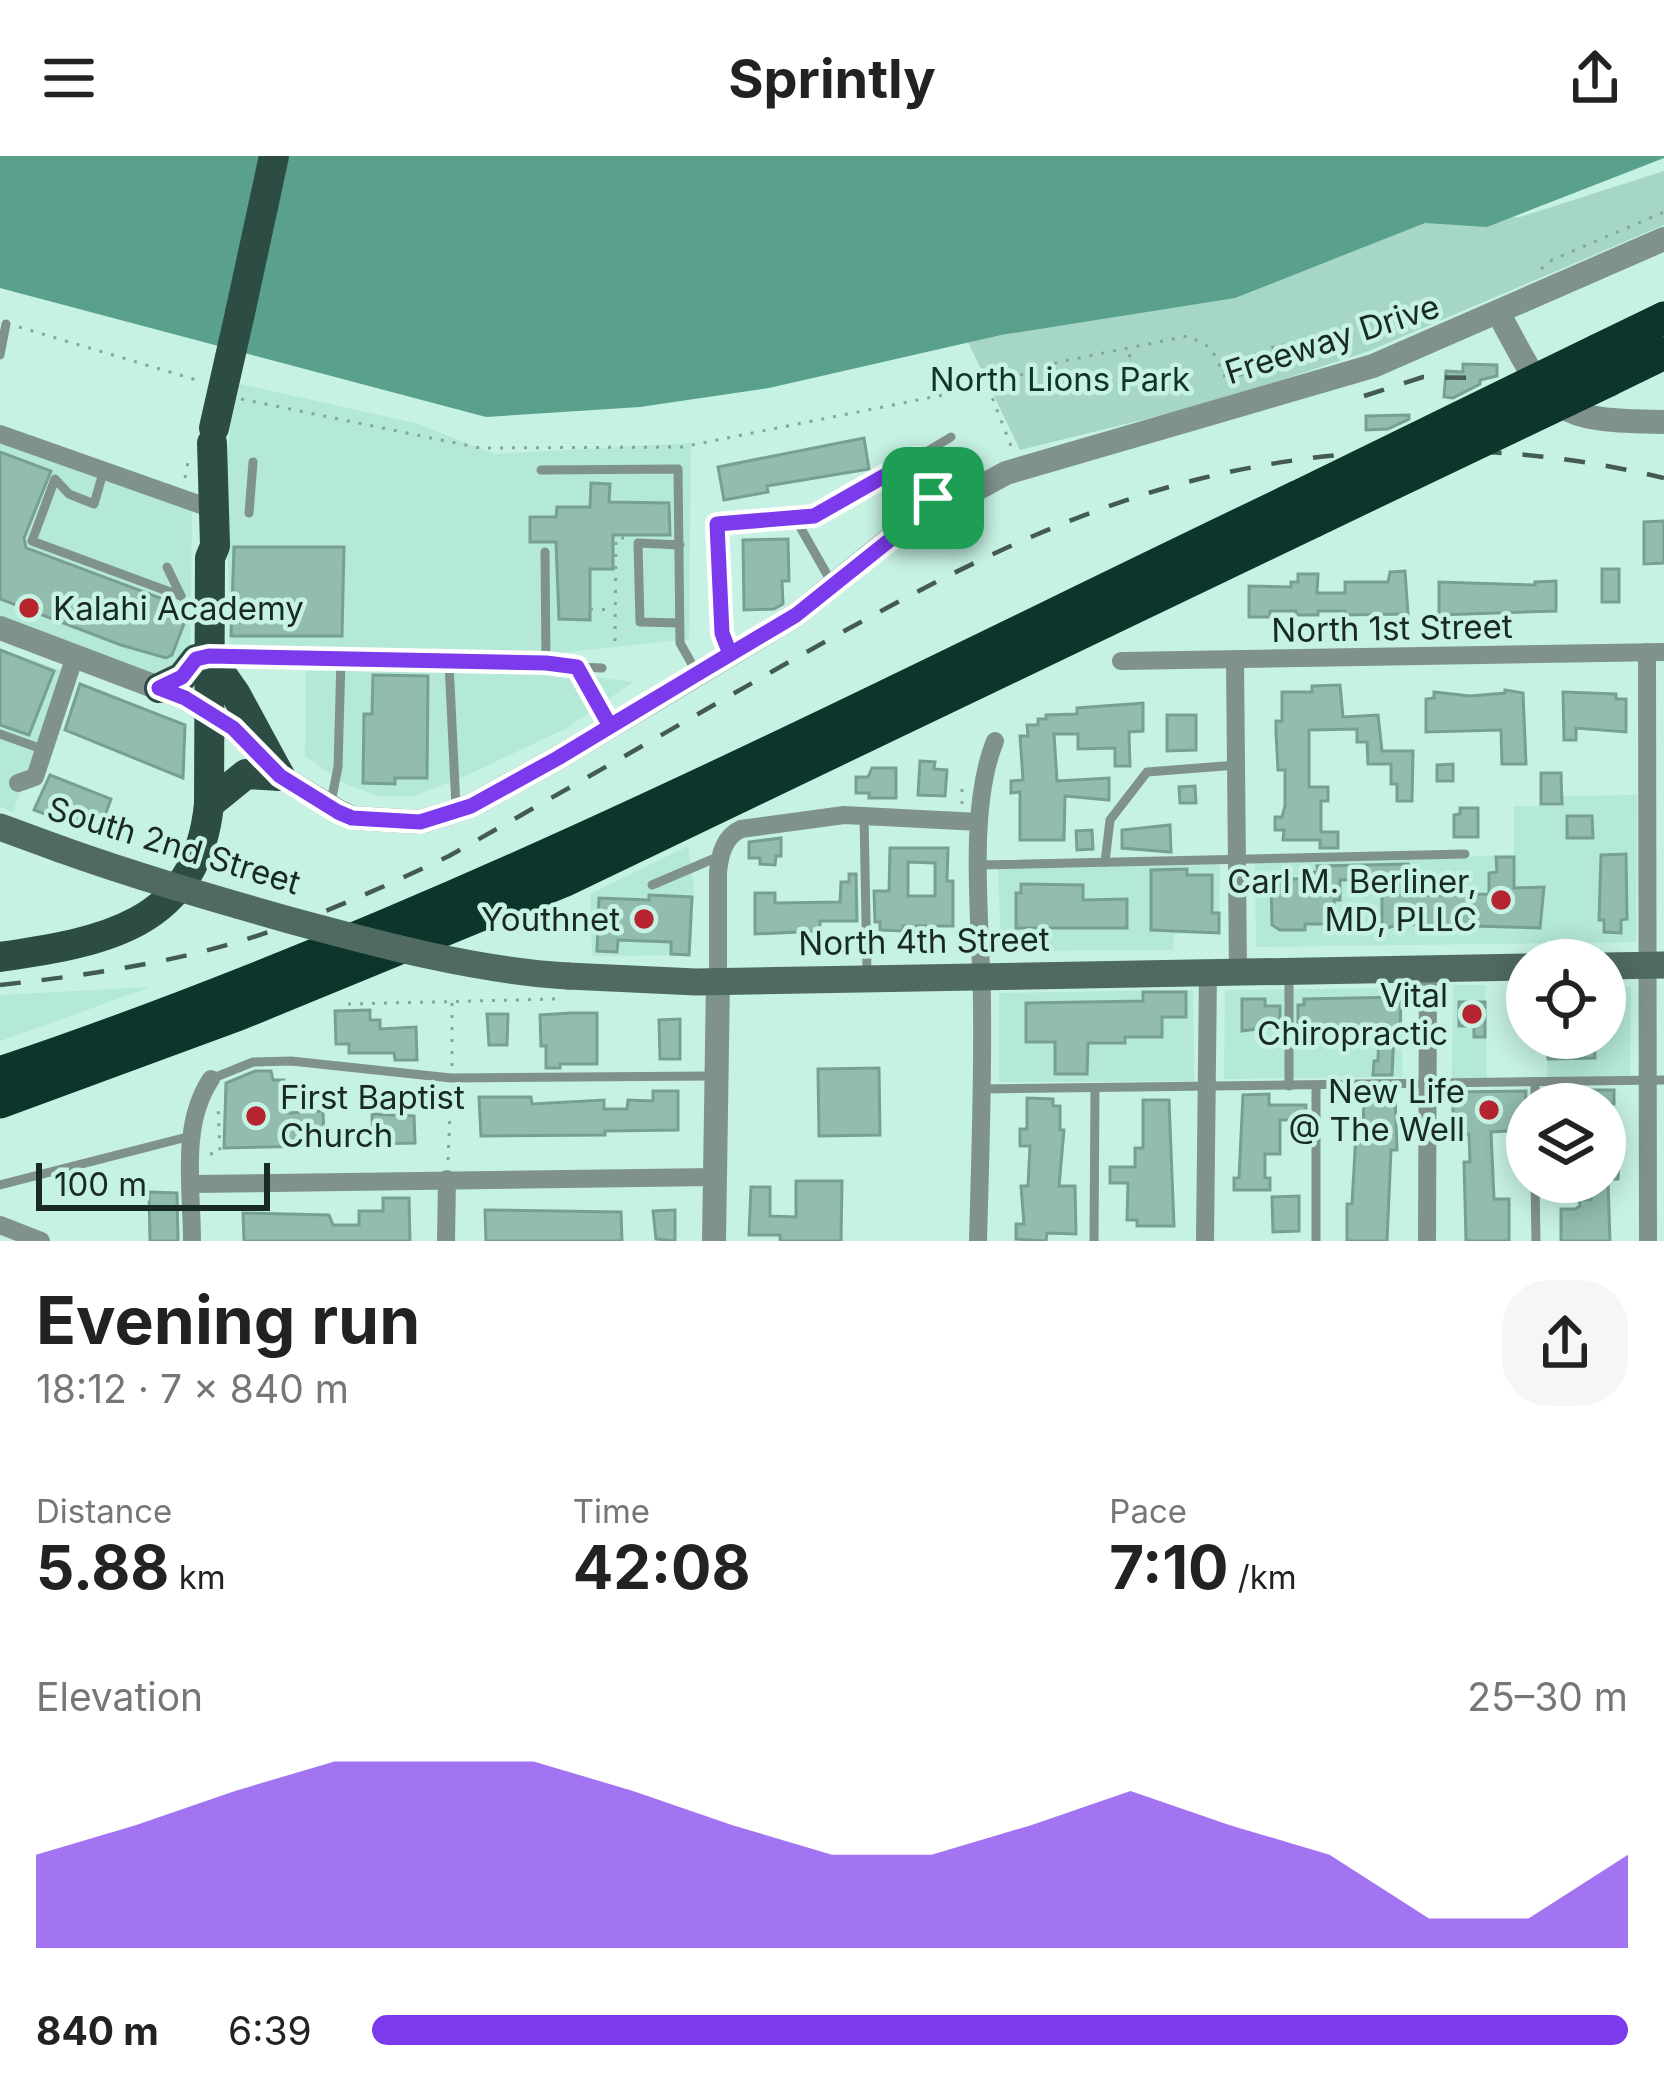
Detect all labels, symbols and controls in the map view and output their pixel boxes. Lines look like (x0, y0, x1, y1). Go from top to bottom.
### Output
icon: menu (36, 45, 102, 111)
icon: share (1562, 45, 1628, 111)
text: Sprintly (728, 46, 936, 111)
street label: Freeway Drive (1220, 286, 1444, 392)
park label: North Lions Park (930, 359, 1190, 399)
pin (882, 447, 984, 549)
icon: arrive (900, 465, 966, 531)
place label: Kalahi Academy (53, 588, 304, 628)
marker: Kalahi Academy (16, 595, 42, 621)
street label: North 1st Street (1271, 606, 1513, 650)
street label: South 2nd Street (43, 788, 305, 903)
place label: Carl M. Berliner, MD, PLLC (1227, 861, 1477, 939)
marker: Carl M. Berliner, MD, PLLC (1488, 887, 1514, 913)
place label: Youthnet (481, 899, 620, 939)
marker: Youthnet (631, 906, 657, 932)
street label: North 4th Street (798, 919, 1050, 963)
map controls (1506, 939, 1626, 1203)
button: locate (1506, 939, 1626, 1059)
place label: Vital Chiropractic (1257, 975, 1448, 1053)
marker: Vital Chiropractic (1459, 1001, 1485, 1027)
place label: New Life @ The Well (1288, 1071, 1465, 1149)
place label: First Baptist Church (280, 1077, 465, 1155)
button: layers (1506, 1083, 1626, 1203)
marker: New Life @ The Well (1476, 1097, 1502, 1123)
marker: First Baptist Church (243, 1103, 269, 1129)
scale bar (36, 1157, 270, 1210)
text: 100 m (54, 1164, 147, 1204)
text: Evening run (36, 1280, 420, 1360)
button: share (1502, 1280, 1628, 1406)
text: 18:12 · 7 × 840 m (36, 1365, 349, 1412)
text: Distance (36, 1491, 172, 1531)
text: Time (573, 1491, 650, 1531)
text: Pace (1109, 1491, 1187, 1531)
text: 5.88 (36, 1531, 169, 1603)
text: 42:08 (573, 1531, 751, 1603)
text: 7:10 (1109, 1531, 1229, 1603)
text: km (169, 1557, 226, 1597)
text: /km (1229, 1557, 1297, 1597)
text: Elevation (36, 1673, 203, 1720)
text: 25–30 m (1467, 1673, 1628, 1720)
text: 840 m (36, 2007, 159, 2054)
text: 6:39 (228, 2007, 312, 2054)

